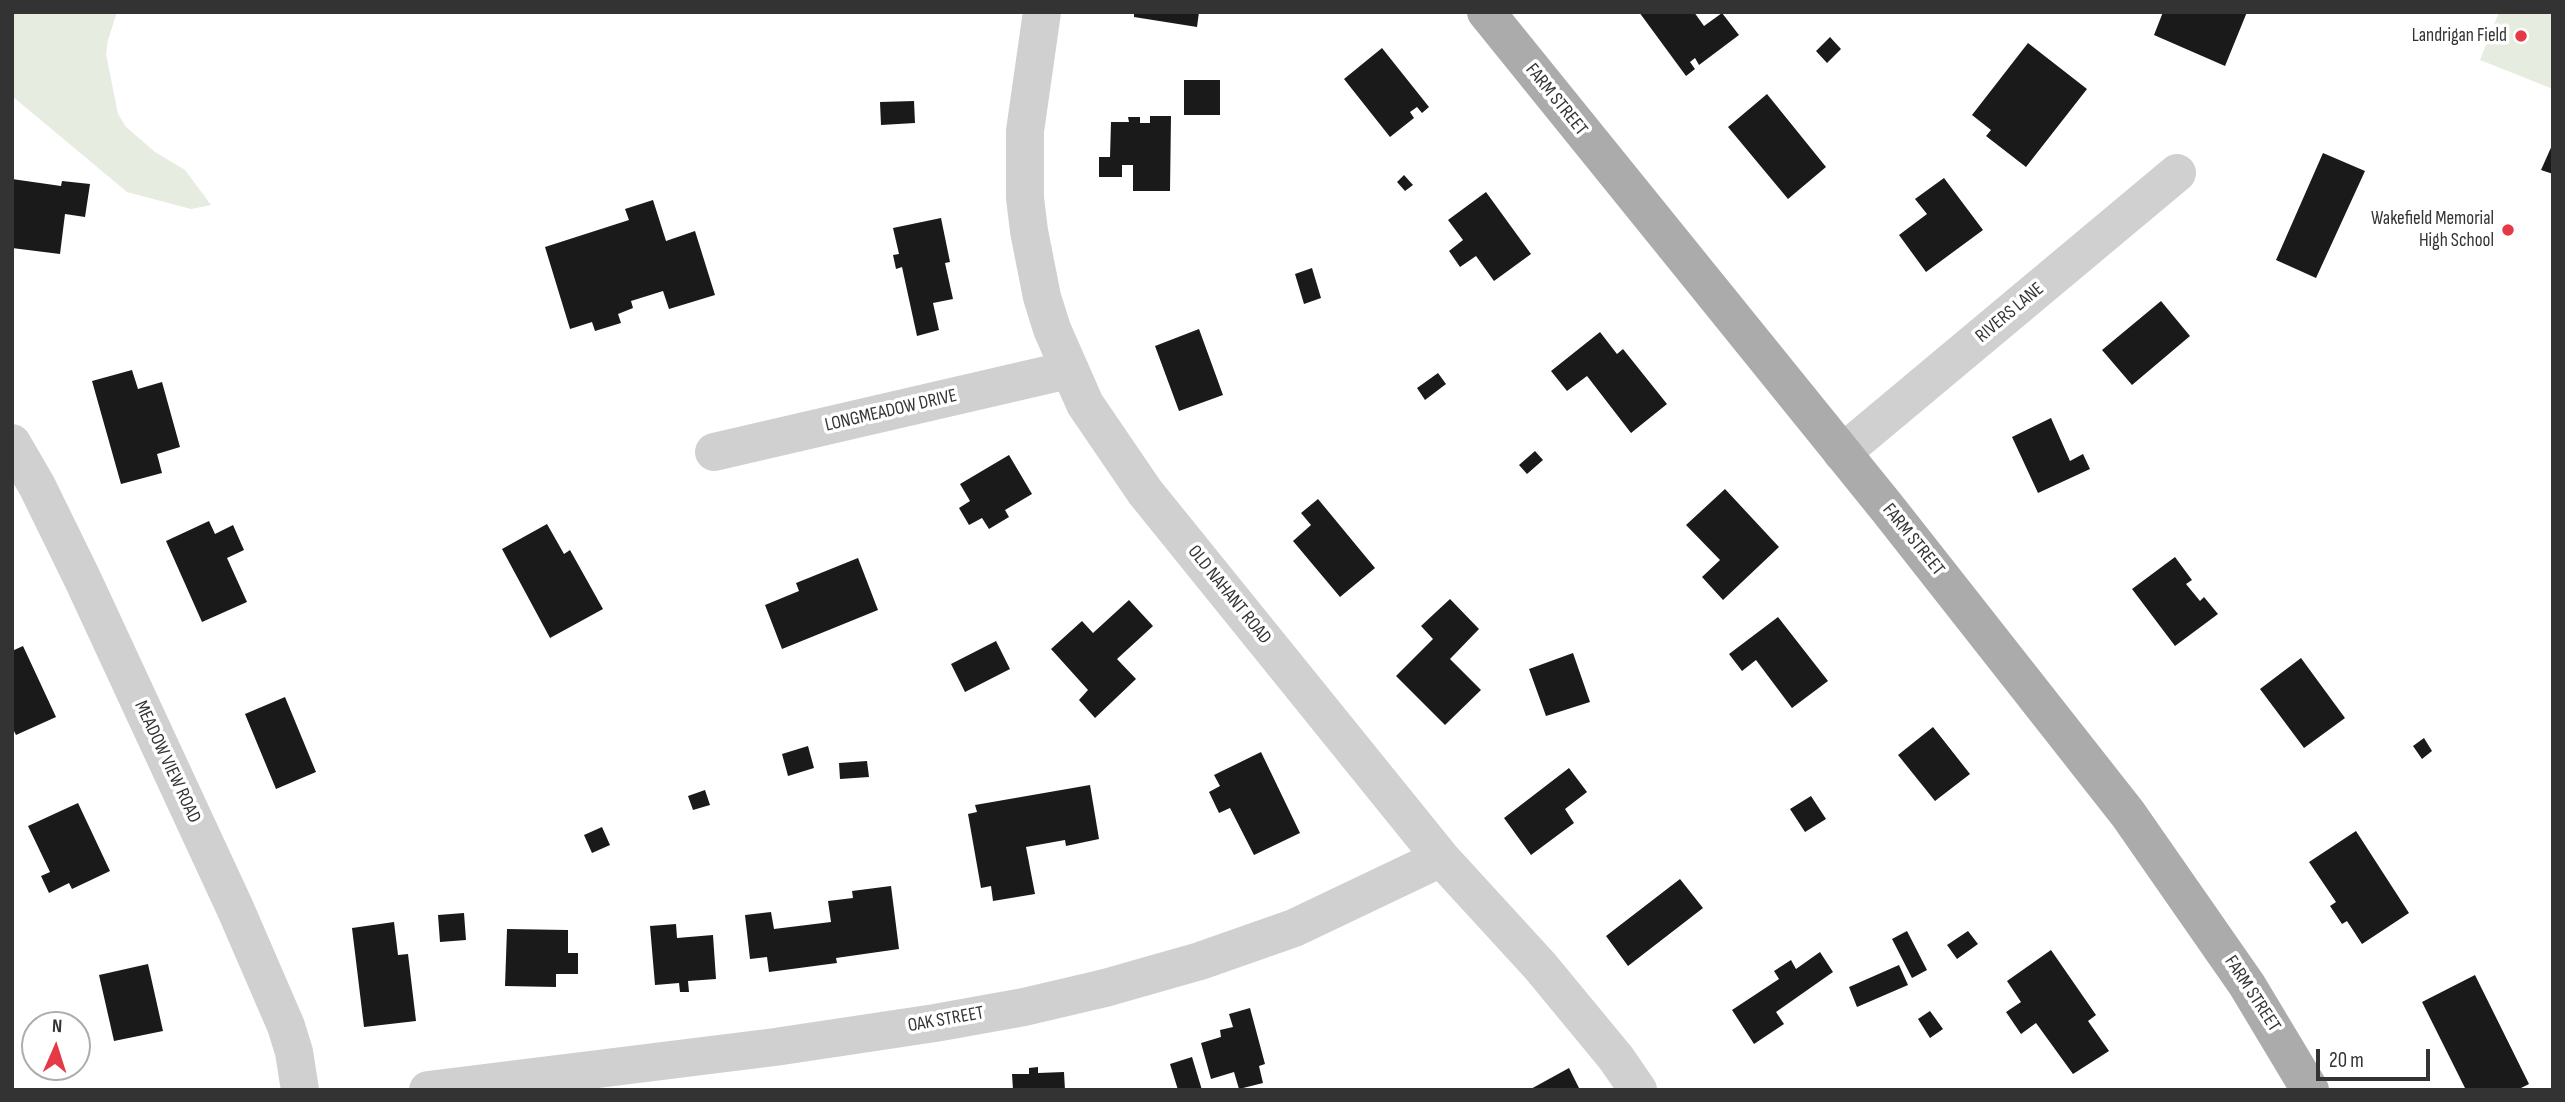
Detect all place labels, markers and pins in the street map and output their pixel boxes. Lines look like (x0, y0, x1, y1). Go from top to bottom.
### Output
place label: Landrigan Field (2412, 25, 2507, 47)
marker: Landrigan Field (2513, 28, 2529, 44)
place label: Wakefield Memorial High School (2371, 208, 2494, 252)
marker: Wakefield Memorial High School (2500, 222, 2516, 238)

